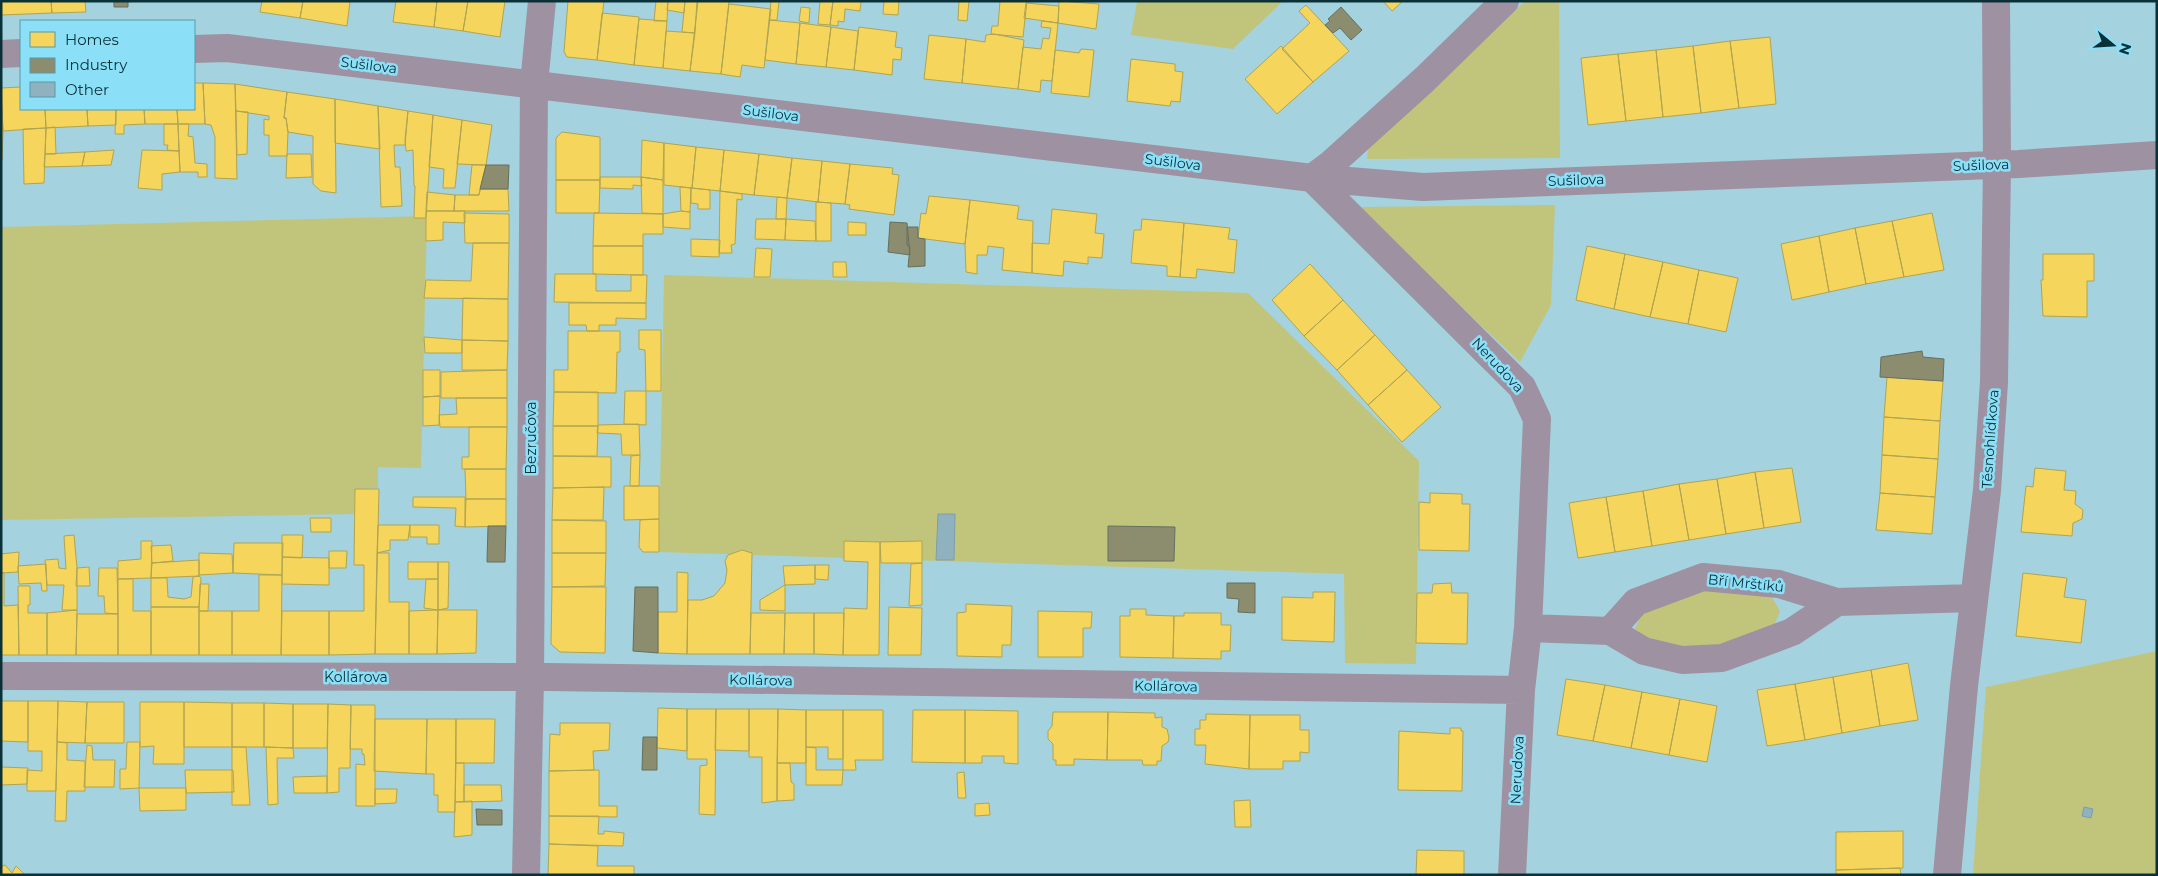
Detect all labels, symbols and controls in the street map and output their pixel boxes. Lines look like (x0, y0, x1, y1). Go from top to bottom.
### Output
legend (20, 20, 195, 110)
north arrow (2088, 20, 2138, 70)
text: Homes (65, 30, 119, 49)
text: N (2115, 41, 2136, 57)
street label: Sušilova (340, 53, 398, 77)
text: Industry (65, 55, 128, 74)
text: Other (65, 80, 109, 99)
street label: Sušilova (742, 101, 800, 125)
street label: Sušilova (1144, 150, 1202, 174)
street label: Sušilova (1952, 155, 2010, 175)
street label: Sušilova (1547, 170, 1605, 190)
street label: Nerudova (1468, 334, 1528, 396)
street label: Těsnohlídkova (1978, 389, 2002, 489)
street label: Bezručova (522, 401, 540, 475)
street label: Bří Mrštíků (1707, 570, 1785, 596)
street label: Kollárova (324, 668, 388, 686)
street label: Kollárova (729, 670, 793, 690)
street label: Kollárova (1134, 676, 1198, 696)
street label: Nerudova (1506, 735, 1528, 805)

